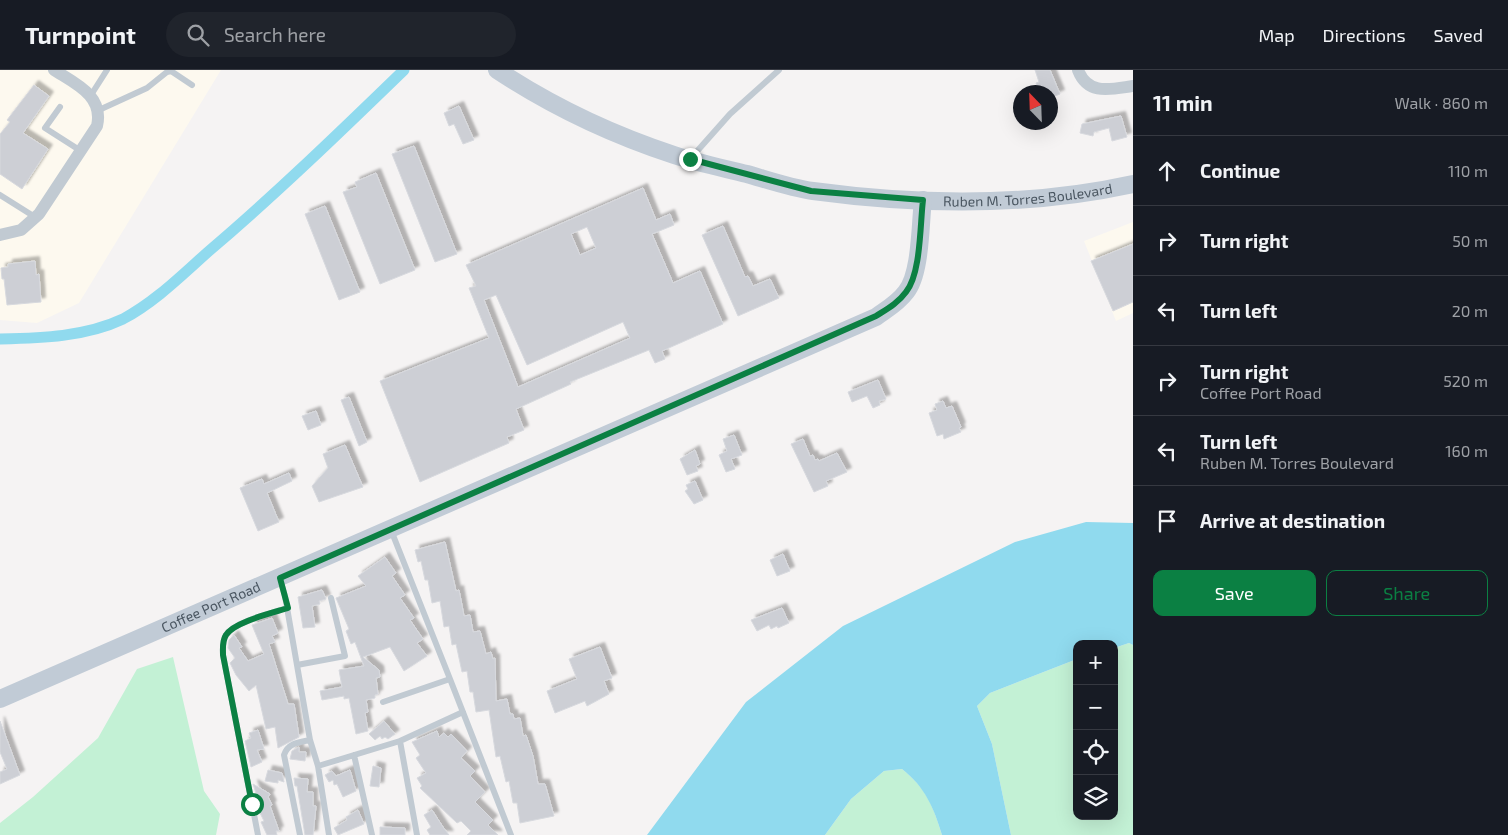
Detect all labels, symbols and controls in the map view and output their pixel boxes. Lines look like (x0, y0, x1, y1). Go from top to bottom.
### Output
search box (166, 12, 516, 57)
text: Turnpoint (25, 20, 136, 49)
icon: search (184, 21, 212, 49)
text: Search here (224, 23, 326, 46)
text: Map (1258, 24, 1295, 46)
text: Directions (1323, 24, 1406, 46)
text: Saved (1434, 24, 1483, 46)
north arrow (1013, 85, 1058, 130)
text: 11 min (1153, 90, 1213, 115)
text: Walk · 860 m (1394, 93, 1488, 112)
route end (679, 148, 702, 171)
icon: ahead (1153, 157, 1181, 185)
text: Continue (1200, 159, 1280, 182)
text: 110 m (1448, 161, 1488, 180)
street label: Ruben M. Torres Boulevard (943, 179, 1114, 209)
icon: right (1153, 227, 1181, 255)
text: Turn right (1200, 229, 1288, 252)
text: 50 m (1452, 231, 1488, 250)
icon: left (1153, 297, 1181, 325)
text: Turn left (1200, 299, 1277, 322)
text: 20 m (1452, 301, 1488, 320)
text: Turn right (1200, 360, 1288, 383)
icon: right (1153, 367, 1181, 395)
text: 520 m (1443, 371, 1488, 390)
text: Coffee Port Road (1200, 383, 1322, 402)
text: Turn left (1200, 430, 1277, 453)
icon: left (1153, 437, 1181, 465)
text: 160 m (1445, 441, 1488, 460)
text: Ruben M. Torres Boulevard (1200, 453, 1394, 472)
icon: arrive (1153, 507, 1181, 535)
text: Arrive at destination (1200, 509, 1385, 532)
button: Save (1153, 570, 1316, 616)
button: Share (1326, 570, 1488, 616)
street label: Coffee Port Road (158, 578, 263, 636)
map controls (1073, 640, 1118, 820)
button: + (1073, 640, 1118, 685)
button: − (1073, 685, 1118, 730)
button: locate (1073, 730, 1118, 775)
button: layers (1073, 775, 1118, 820)
route start (241, 793, 264, 816)

